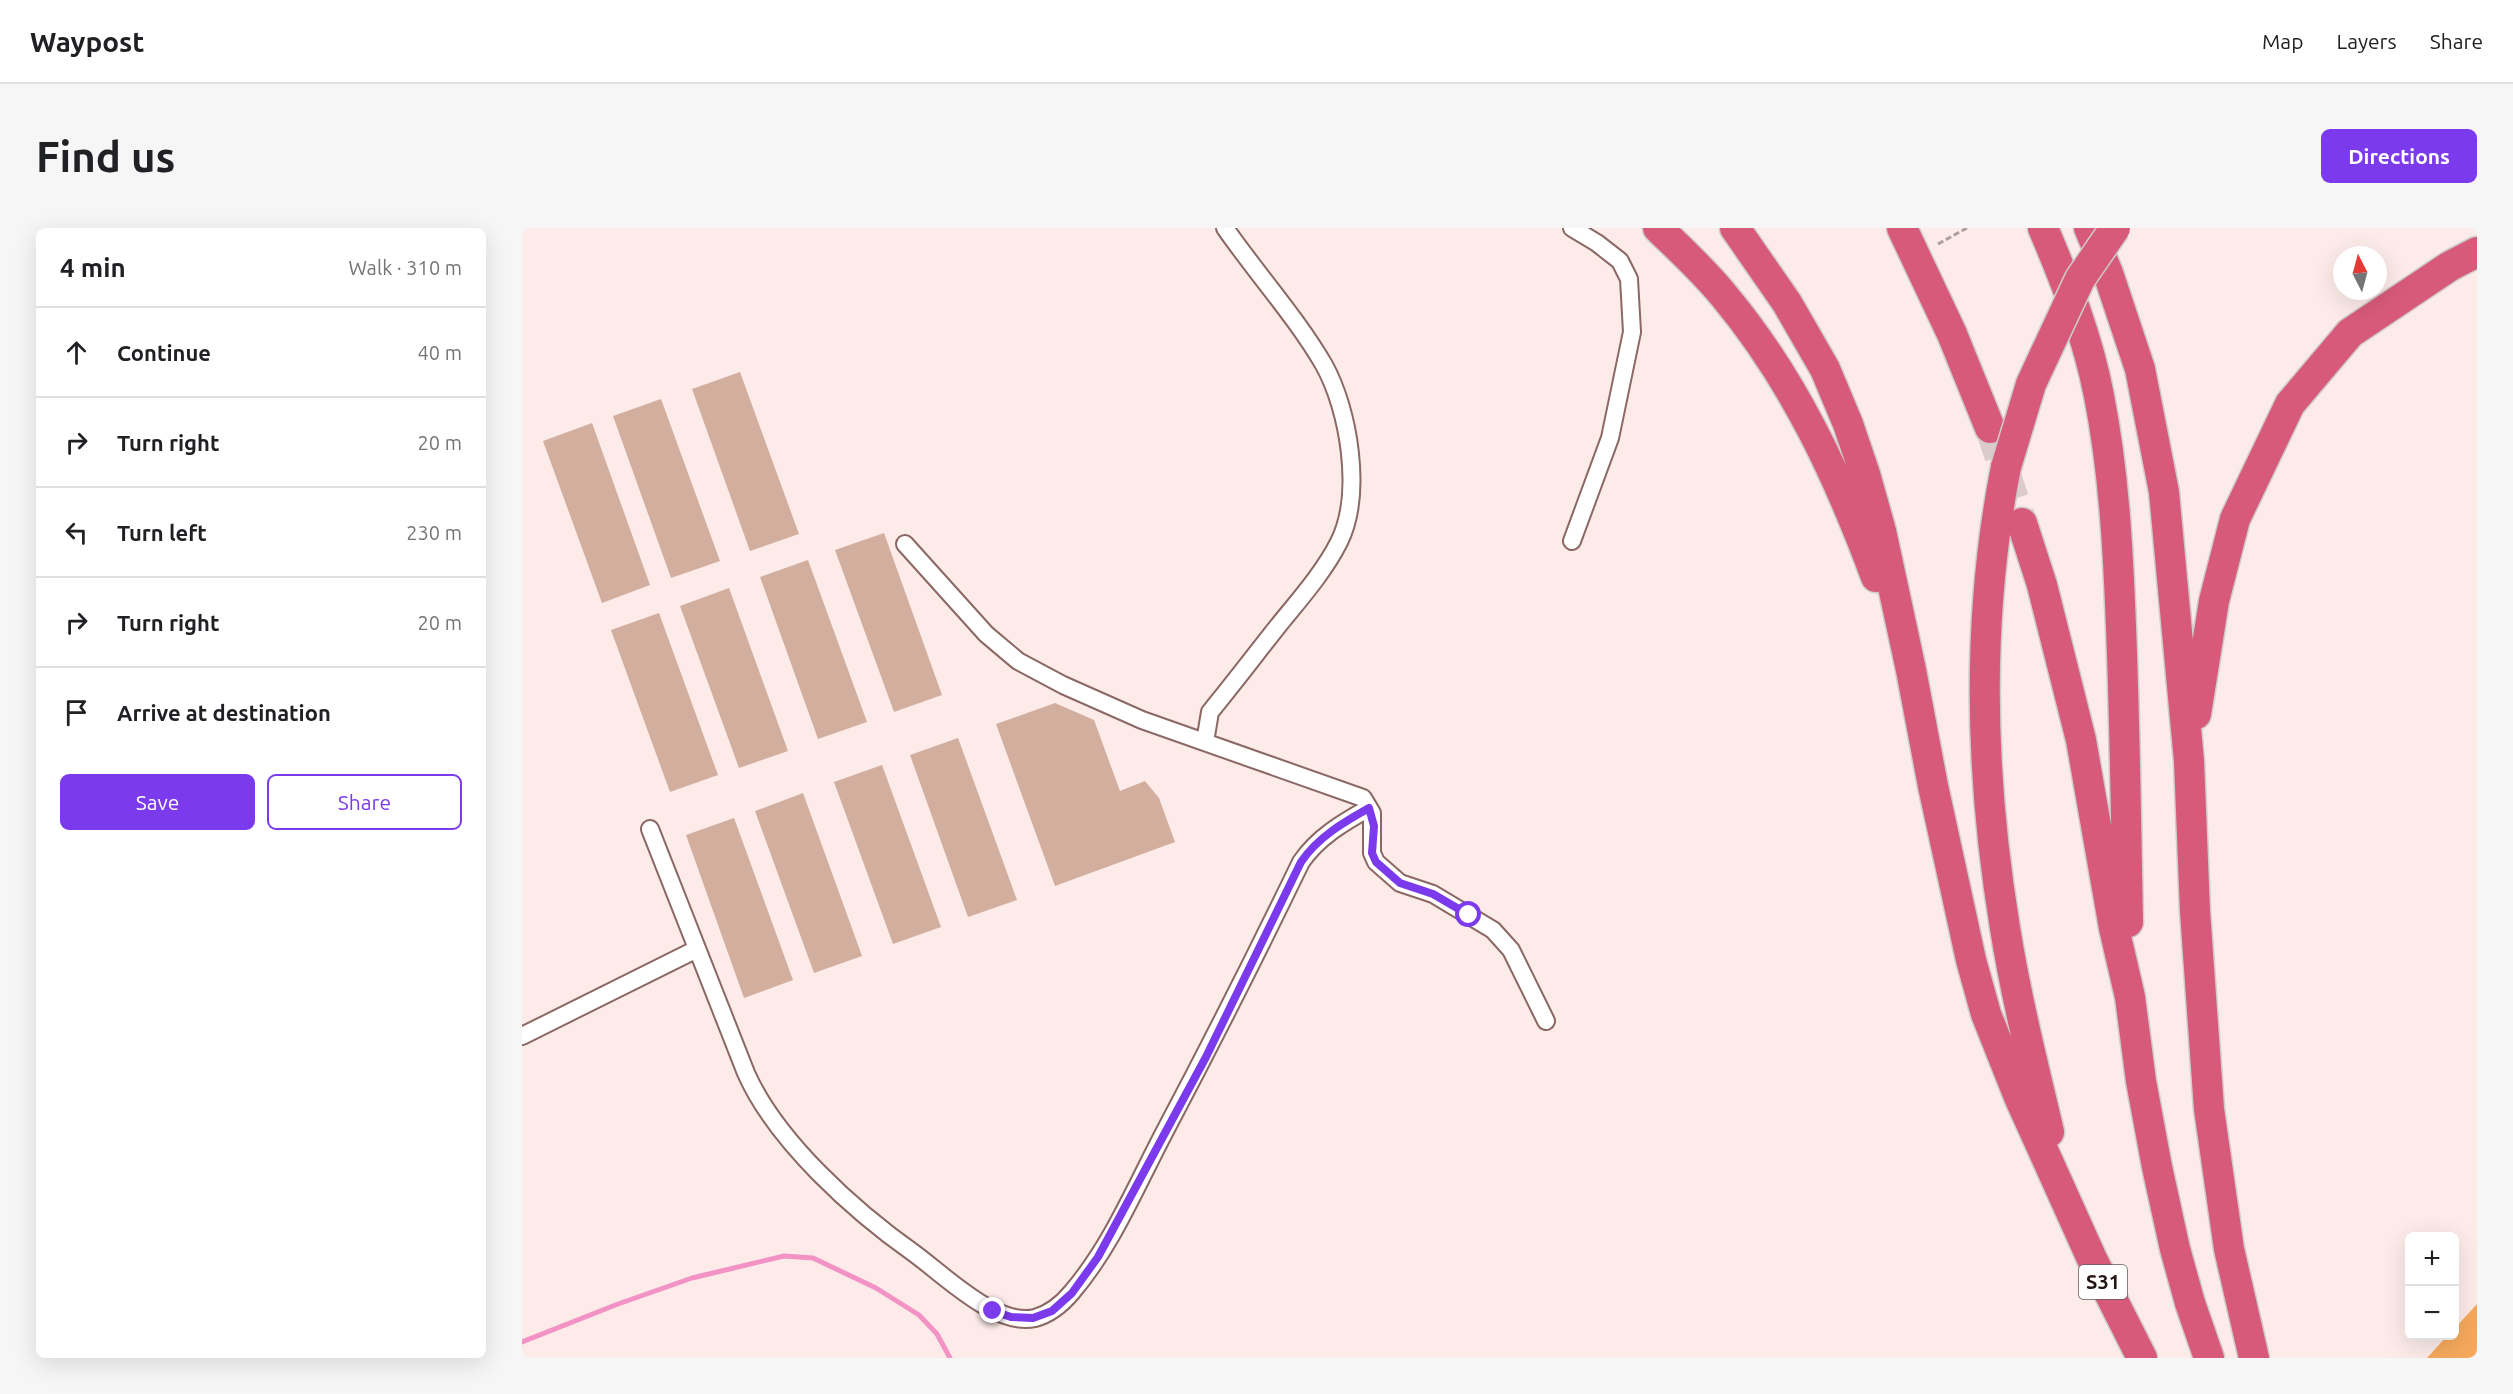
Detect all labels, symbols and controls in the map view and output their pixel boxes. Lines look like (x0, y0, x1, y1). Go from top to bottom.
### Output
text: Waypost (30, 26, 144, 57)
text: Map (2262, 29, 2303, 53)
text: Layers (2336, 29, 2397, 53)
text: Share (2430, 29, 2483, 53)
button: Directions (2321, 129, 2477, 183)
text: Find us (36, 133, 175, 180)
north arrow (2333, 246, 2387, 300)
text: 4 min (60, 253, 126, 282)
text: Walk · 310 m (349, 256, 462, 279)
icon: ahead (60, 336, 93, 369)
text: Continue (117, 340, 211, 365)
text: 40 m (418, 341, 462, 364)
icon: right (60, 426, 93, 459)
text: Turn right (117, 430, 219, 455)
text: 20 m (418, 431, 462, 454)
icon: left (60, 516, 93, 549)
text: Turn left (117, 520, 207, 545)
text: 230 m (406, 521, 462, 544)
icon: right (60, 606, 93, 639)
text: Turn right (117, 610, 219, 635)
text: 20 m (418, 611, 462, 634)
icon: arrive (60, 696, 93, 729)
text: Arrive at destination (117, 700, 331, 725)
button: Save (60, 774, 255, 830)
button: Share (267, 774, 462, 830)
route start (1455, 901, 1481, 927)
map controls (2405, 1232, 2459, 1340)
button: + (2405, 1232, 2459, 1286)
road number: S31 (2079, 1265, 2127, 1299)
button: − (2405, 1286, 2459, 1340)
route end (979, 1297, 1005, 1323)

